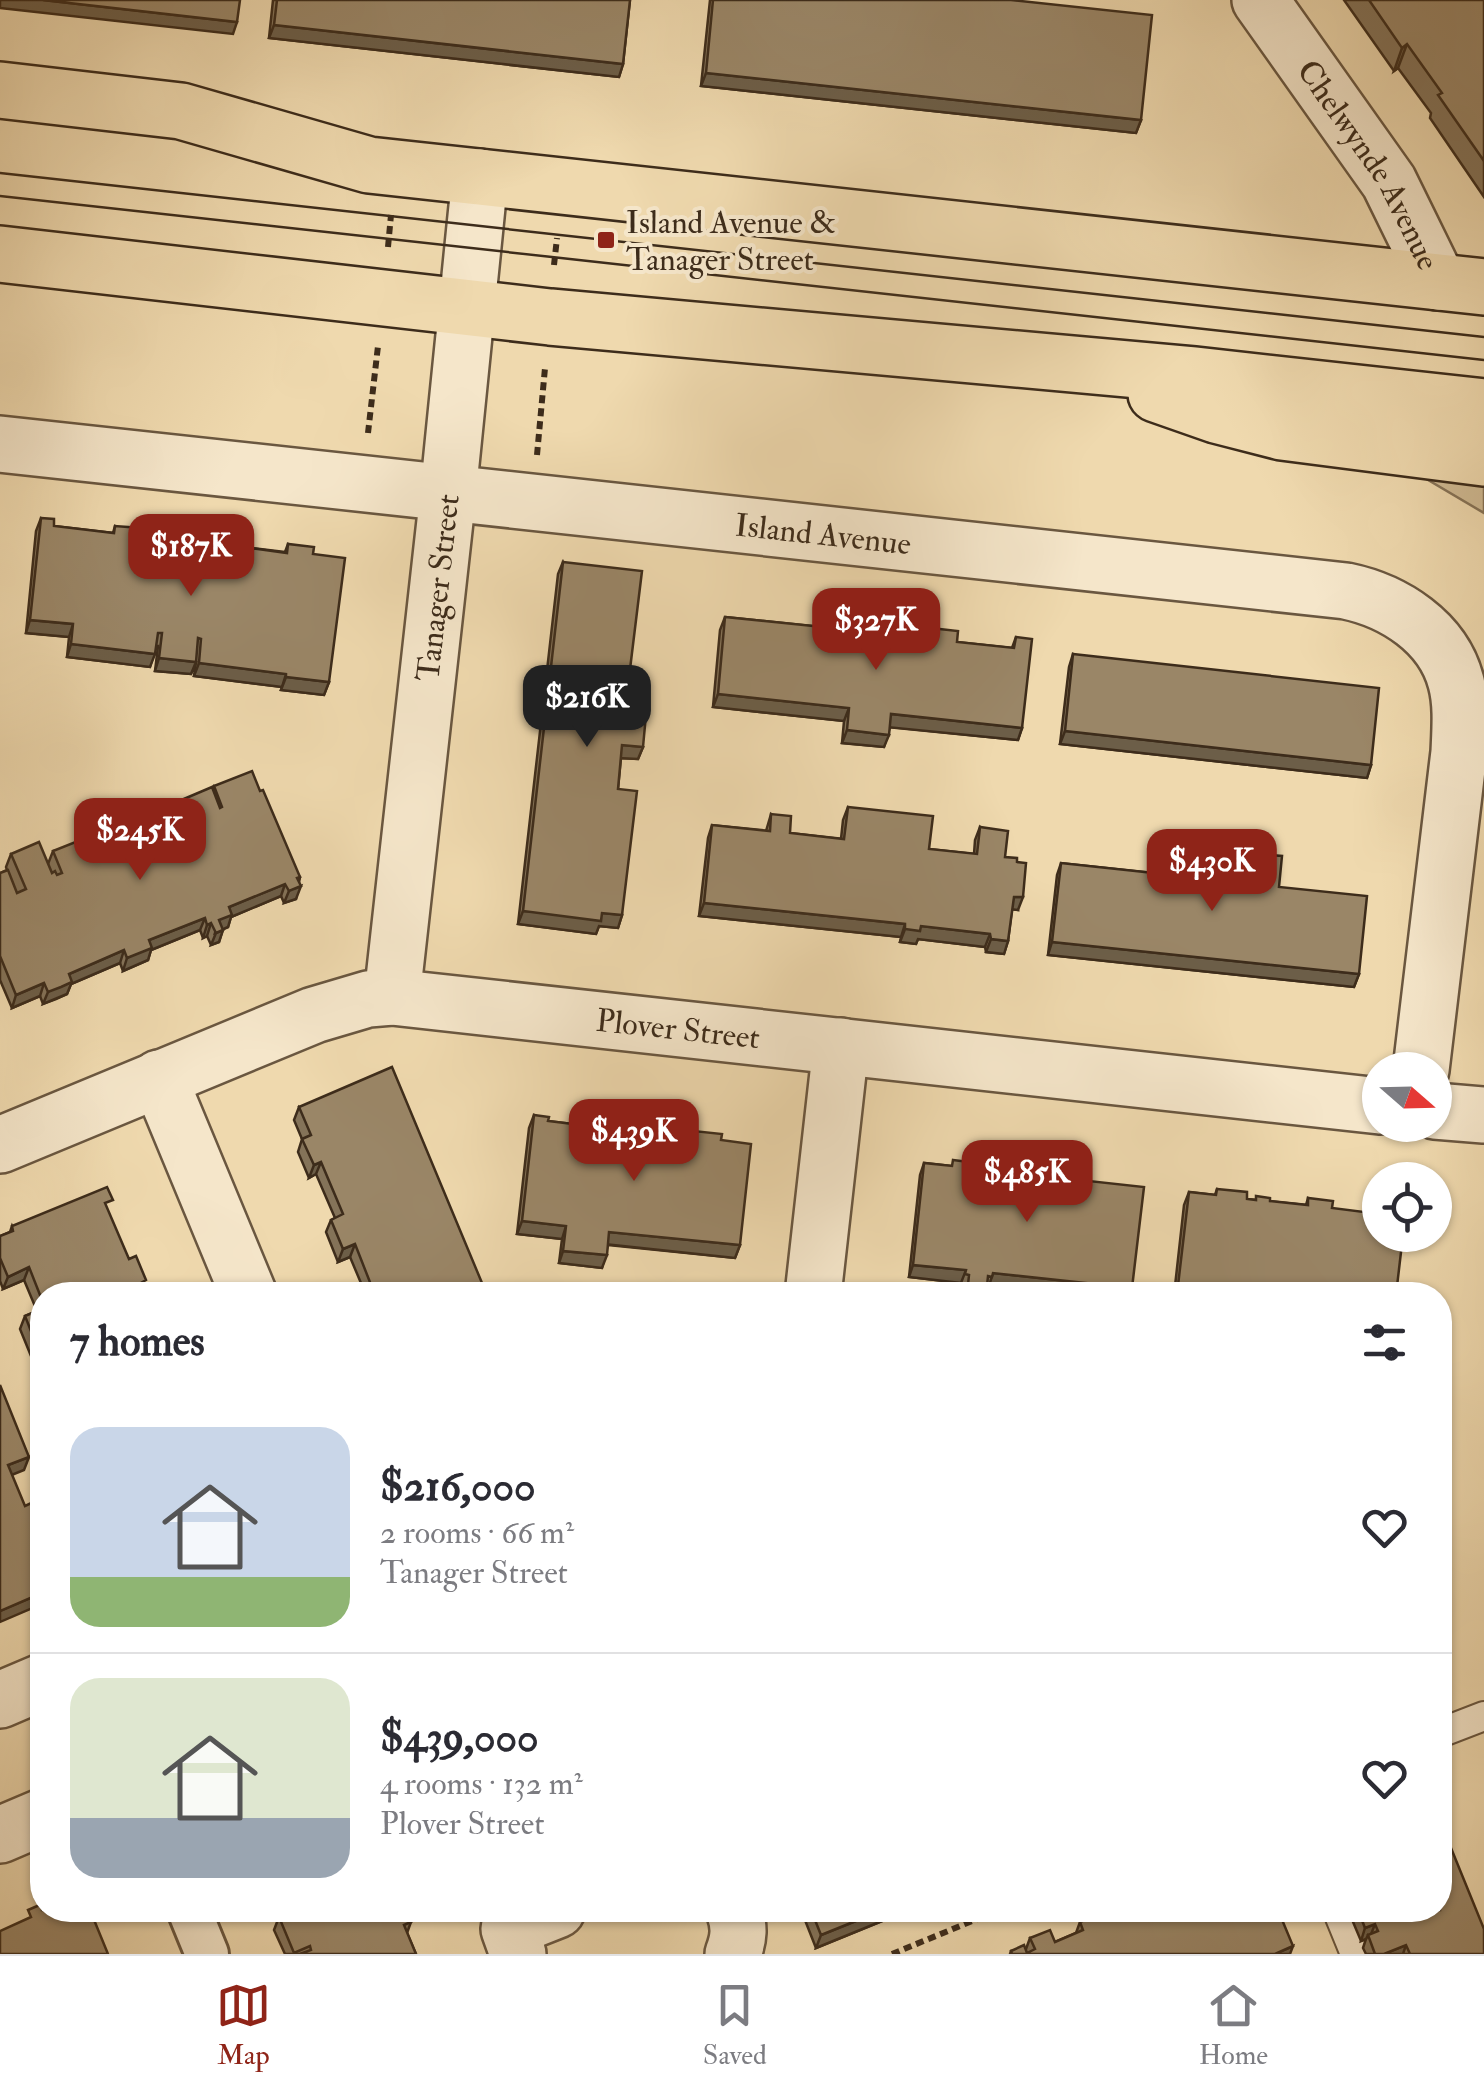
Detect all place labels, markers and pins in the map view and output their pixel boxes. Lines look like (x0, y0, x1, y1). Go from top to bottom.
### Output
place label: Island Avenue & Tanager Street (626, 203, 836, 280)
marker: Island Avenue & Tanager Street (595, 229, 617, 251)
pin: $187K (121, 514, 261, 599)
pin: $327K (806, 588, 946, 673)
pin: $216K (517, 665, 657, 750)
pin: $245K (70, 798, 210, 883)
pin: $430K (1142, 829, 1282, 914)
pin: $439K (564, 1099, 704, 1184)
pin: $485K (957, 1140, 1097, 1225)

